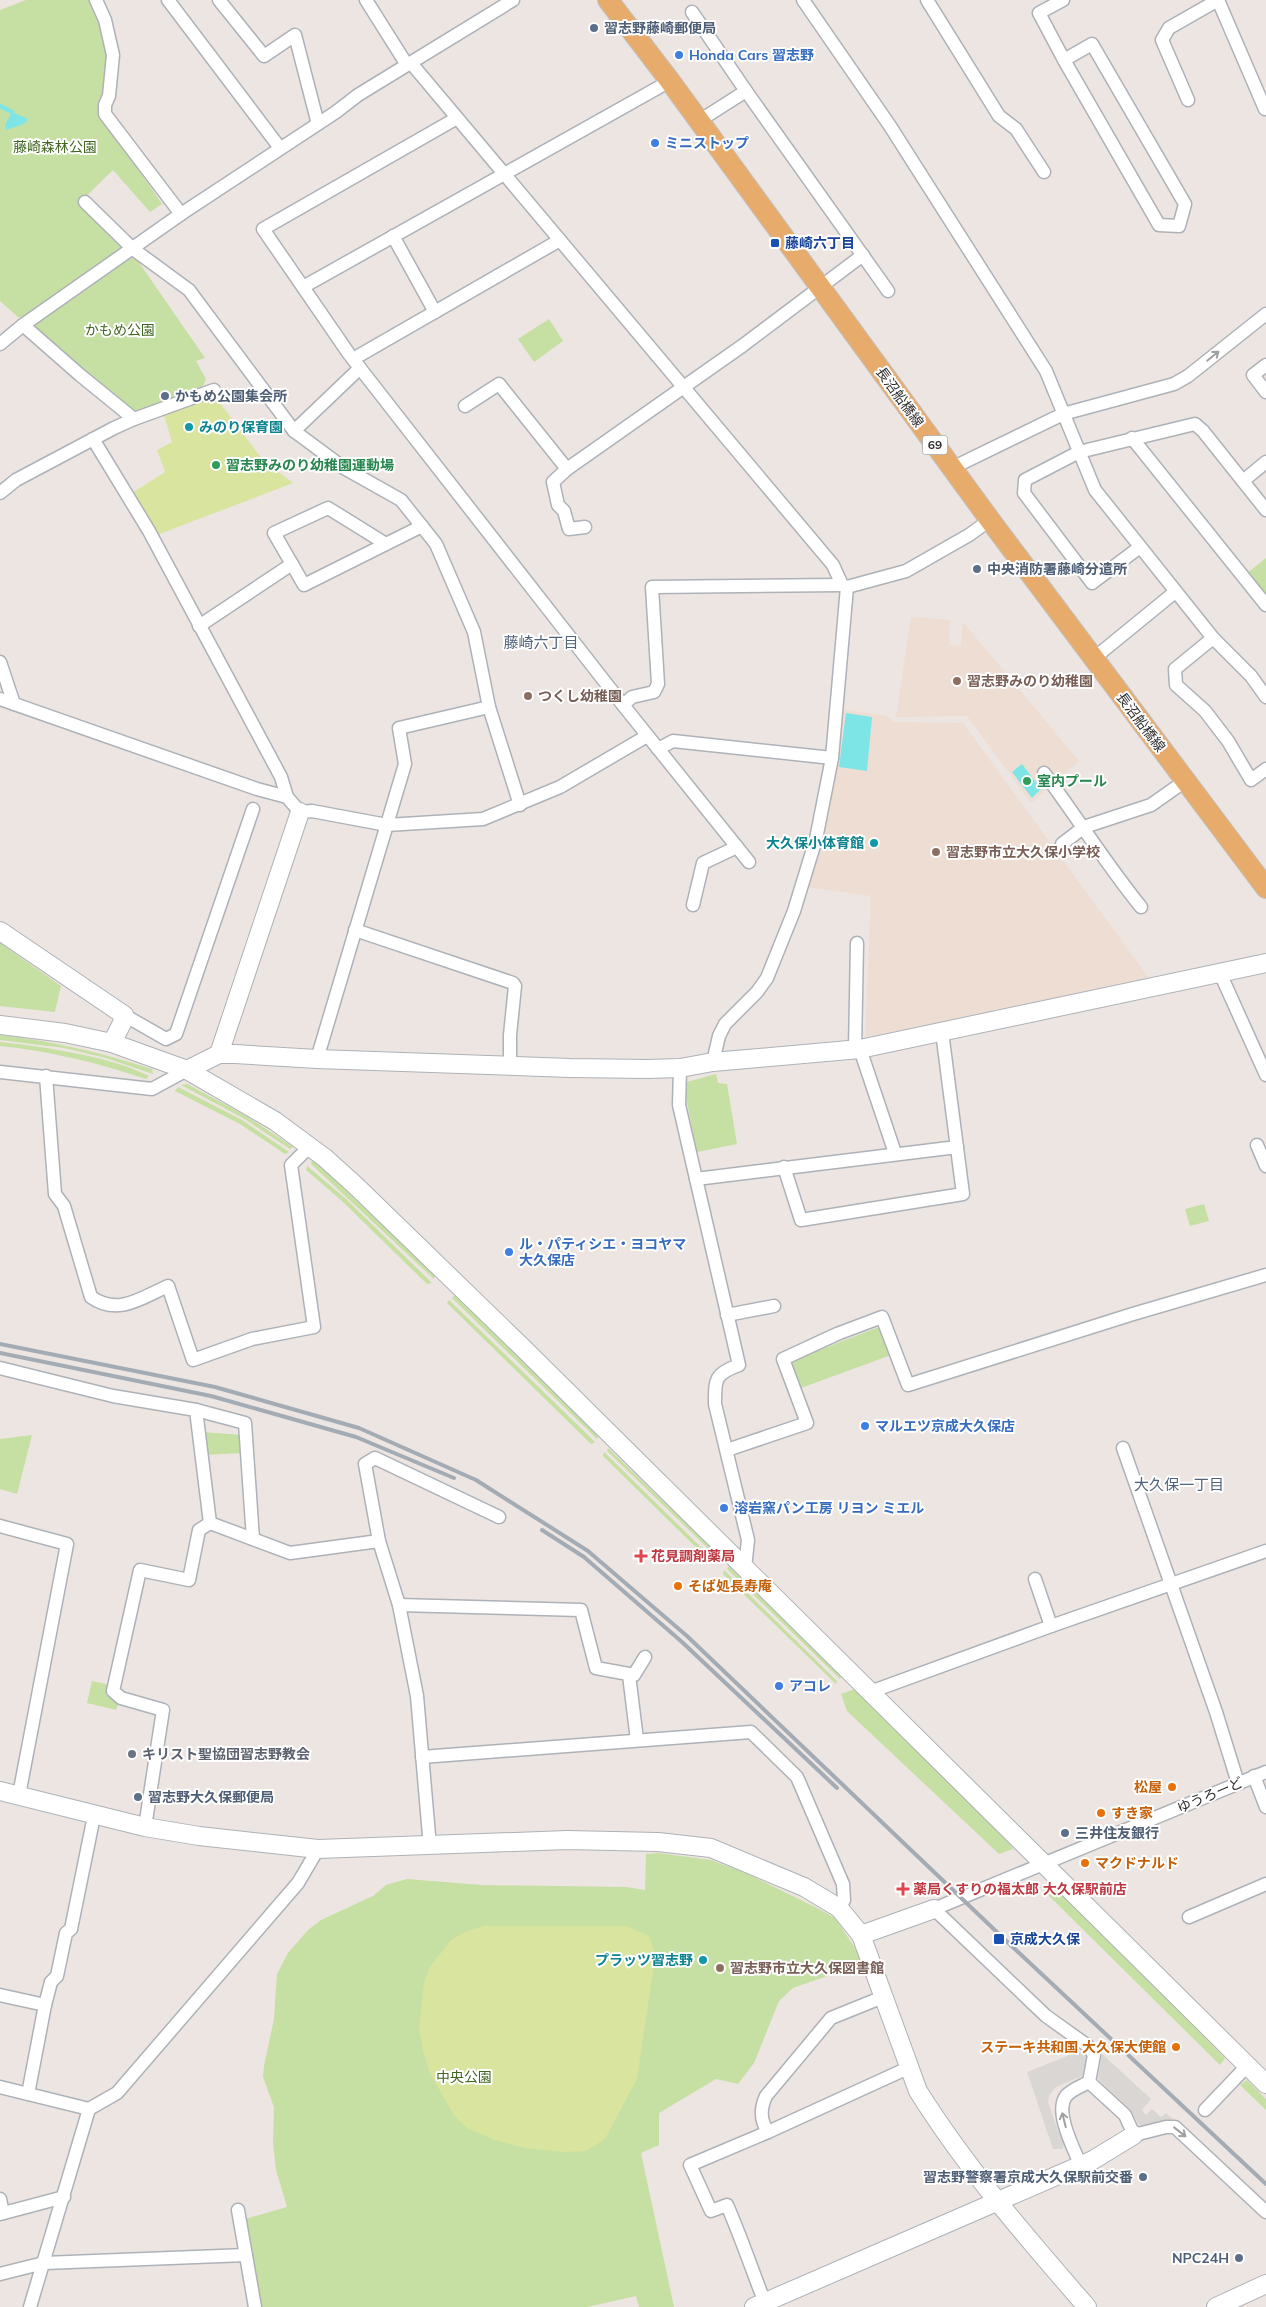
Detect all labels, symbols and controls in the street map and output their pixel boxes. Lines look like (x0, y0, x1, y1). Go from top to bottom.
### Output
place label: 習志野藤崎郵便局 (604, 19, 716, 37)
marker: 習志野藤崎郵便局 (588, 22, 600, 34)
place label: Honda Cars 習志野 (689, 46, 814, 64)
marker: Honda Cars 習志野 (673, 49, 685, 61)
place label: ミニストップ (665, 134, 749, 152)
marker: ミニストップ (649, 137, 661, 149)
park label: 藤崎森林公園 (13, 138, 97, 156)
place label: 藤崎六丁目 (785, 234, 855, 252)
marker: 藤崎六丁目 (769, 237, 781, 249)
park label: かもめ公園 (85, 321, 155, 339)
one-way arrow (1207, 350, 1220, 361)
street label: 長沼船橋線 (872, 363, 928, 431)
place label: かもめ公園集会所 (175, 387, 287, 405)
marker: かもめ公園集会所 (159, 390, 171, 402)
place label: みのり保育園 (199, 418, 283, 436)
marker: みのり保育園 (183, 421, 195, 433)
road number: 69 (922, 436, 948, 454)
place label: 習志野みのり幼稚園運動場 (226, 456, 394, 474)
marker: 習志野みのり幼稚園運動場 (210, 459, 222, 471)
place label: 中央消防署藤崎分遣所 (987, 560, 1127, 578)
marker: 中央消防署藤崎分遣所 (971, 563, 983, 575)
district label: 藤崎六丁目 (503, 633, 579, 652)
place label: 習志野みのり幼稚園 (967, 672, 1093, 690)
marker: 習志野みのり幼稚園 (951, 675, 963, 687)
place label: つくし幼稚園 (538, 687, 622, 705)
street label: 長沼船橋線 (1113, 689, 1169, 755)
marker: つくし幼稚園 (522, 690, 534, 702)
place label: 室内プール (1037, 772, 1107, 790)
marker: 室内プール (1021, 775, 1033, 787)
place label: 大久保小体育館 (766, 834, 864, 852)
marker: 大久保小体育館 (868, 837, 880, 849)
place label: 習志野市立大久保小学校 (946, 843, 1100, 861)
marker: 習志野市立大久保小学校 (930, 846, 942, 858)
place label: ル・パティシエ・ヨコヤマ 大久保店 (519, 1235, 686, 1269)
marker: ル・パティシエ・ヨコヤマ 大久保店 (503, 1246, 515, 1258)
place label: マルエツ京成大久保店 (875, 1417, 1015, 1435)
marker: マルエツ京成大久保店 (859, 1420, 871, 1432)
district label: 大久保一丁目 (1134, 1475, 1224, 1494)
place label: 溶岩窯パン工房 リヨン ミエル (734, 1499, 924, 1517)
marker: 溶岩窯パン工房 リヨン ミエル (718, 1502, 730, 1514)
place label: 花見調剤薬局 (651, 1547, 735, 1565)
marker: 花見調剤薬局 (635, 1550, 647, 1562)
place label: そば処長寿庵 (688, 1577, 772, 1595)
marker: そば処長寿庵 (672, 1580, 684, 1592)
place label: アコレ (789, 1677, 831, 1695)
marker: アコレ (773, 1680, 785, 1692)
place label: キリスト聖協団習志野教会 (142, 1745, 310, 1763)
marker: キリスト聖協団習志野教会 (126, 1748, 138, 1760)
street label: ゆうろーど (1174, 1773, 1246, 1817)
place label: 松屋 (1134, 1778, 1162, 1796)
marker: 松屋 (1166, 1781, 1178, 1793)
place label: 習志野大久保郵便局 (148, 1788, 274, 1806)
marker: 習志野大久保郵便局 (132, 1791, 144, 1803)
place label: すき家 (1111, 1804, 1153, 1822)
marker: すき家 (1095, 1807, 1107, 1819)
place label: 三井住友銀行 (1075, 1824, 1159, 1842)
marker: 三井住友銀行 (1059, 1827, 1071, 1839)
place label: マクドナルド (1095, 1854, 1179, 1872)
marker: マクドナルド (1079, 1857, 1091, 1869)
place label: 薬局くすりの福太郎 大久保駅前店 (913, 1880, 1127, 1898)
marker: 薬局くすりの福太郎 大久保駅前店 (897, 1883, 909, 1895)
place label: 京成大久保 (1010, 1930, 1080, 1948)
marker: 京成大久保 (992, 1932, 1006, 1946)
place label: プラッツ習志野 (595, 1951, 693, 1969)
marker: プラッツ習志野 (697, 1954, 709, 1966)
place label: 習志野市立大久保図書館 (730, 1959, 884, 1977)
marker: 習志野市立大久保図書館 (714, 1962, 726, 1974)
place label: ステーキ共和国 大久保大使館 (980, 2038, 1166, 2056)
marker: ステーキ共和国 大久保大使館 (1170, 2041, 1182, 2053)
park label: 中央公園 (436, 2068, 492, 2086)
one-way arrow (1059, 2112, 1068, 2128)
one-way arrow (1173, 2127, 1186, 2138)
place label: 習志野警察署京成大久保駅前交番 (923, 2168, 1133, 2186)
marker: 習志野警察署京成大久保駅前交番 (1137, 2171, 1149, 2183)
place label: NPC24H (1172, 2249, 1229, 2267)
marker: NPC24H (1233, 2252, 1245, 2264)

